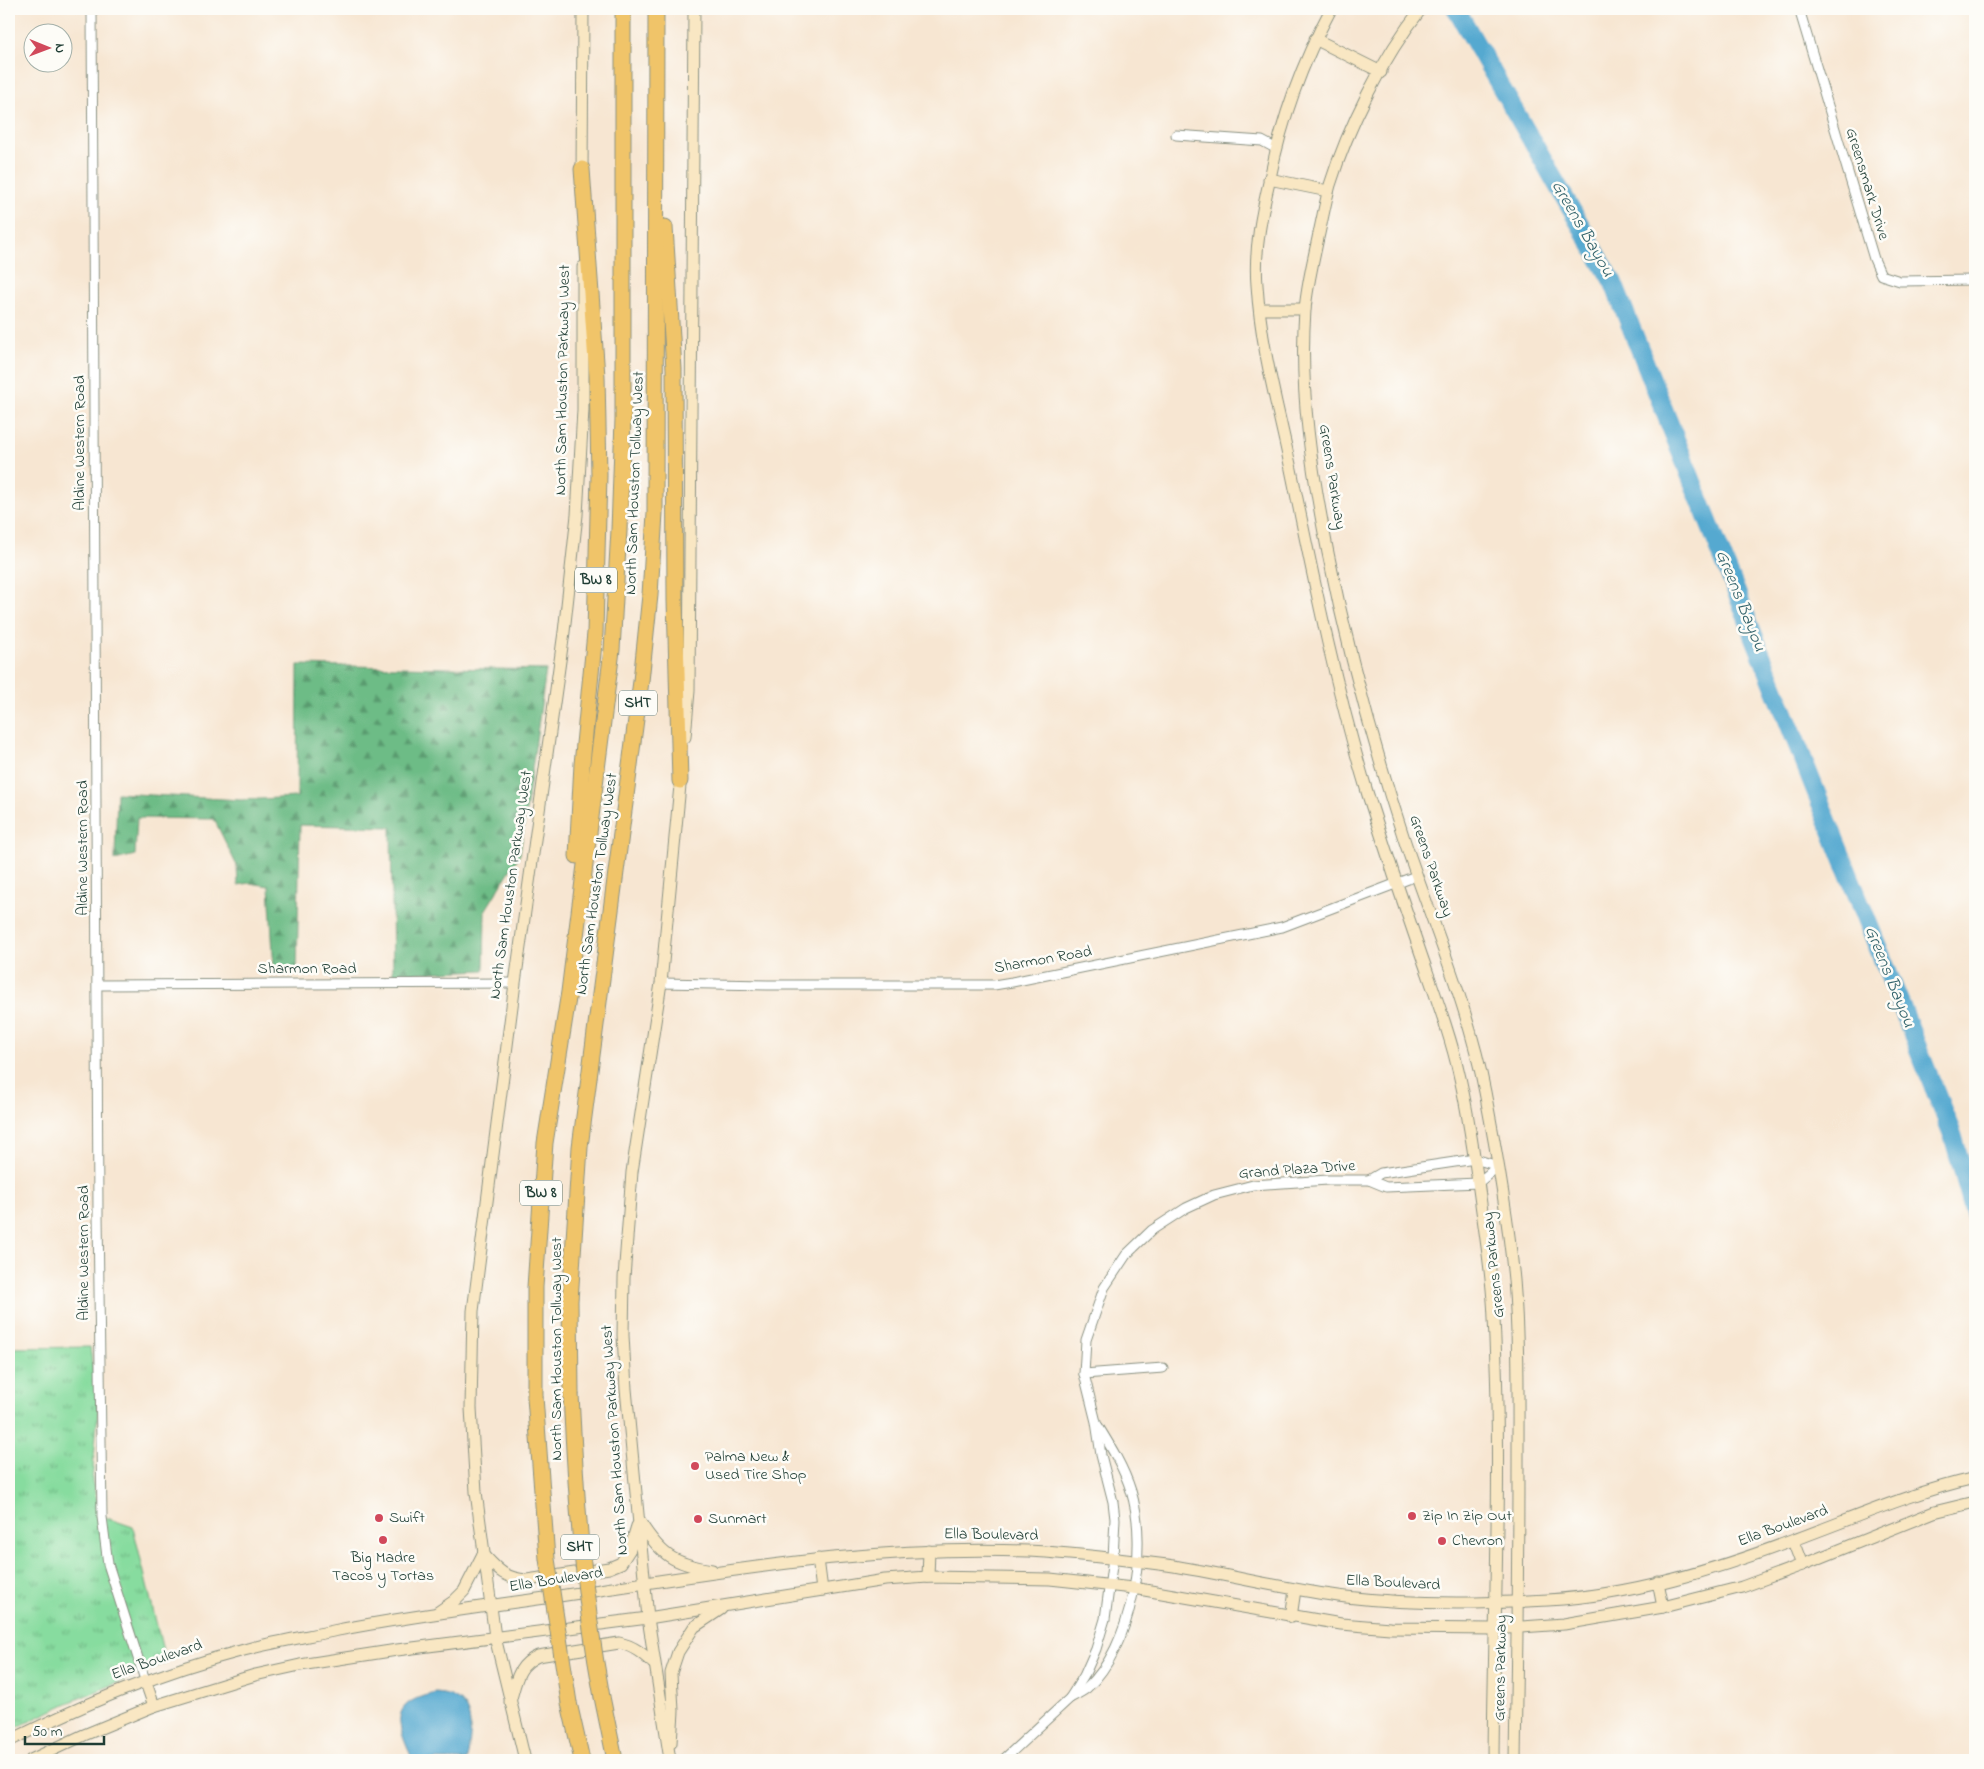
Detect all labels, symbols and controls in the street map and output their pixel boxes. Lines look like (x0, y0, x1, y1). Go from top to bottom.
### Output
north arrow (22, 22, 72, 72)
text: N (49, 43, 70, 53)
street label: Greensmark Drive (1839, 125, 1896, 244)
water label: Greens Bayou (1544, 176, 1620, 282)
street label: North Sam Houston Parkway West (549, 264, 577, 496)
street label: North Sam Houston Tollway West (619, 370, 651, 595)
street label: Aldine Western Road (68, 375, 92, 511)
street label: Greens Parkway (1312, 423, 1352, 531)
water label: Greens Bayou (1708, 546, 1772, 656)
road number: BW 8 (575, 568, 617, 592)
road number: SHT (619, 690, 657, 716)
street label: North Sam Houston Parkway West (483, 768, 539, 1001)
street label: North Sam Houston Tollway West (570, 771, 625, 996)
street label: Aldine Western Road (71, 780, 95, 916)
street label: Greens Parkway (1402, 812, 1460, 920)
water label: Greens Bayou (1857, 922, 1921, 1032)
street label: Sharmon Road (992, 940, 1094, 980)
street label: Sharmon Road (258, 957, 356, 981)
street label: Grand Plaza Drive (1238, 1154, 1357, 1186)
road number: BW 8 (520, 1180, 562, 1206)
street label: Aldine Western Road (72, 1185, 96, 1321)
street label: Greens Parkway (1476, 1211, 1511, 1319)
street label: North Sam Houston Tollway West (545, 1237, 569, 1461)
street label: North Sam Houston Parkway West (595, 1323, 635, 1556)
place label: Palma New & Used Tire Shop (705, 1445, 807, 1487)
marker: Palma New & Used Tire Shop (689, 1460, 701, 1472)
street label: Ella Boulevard (1734, 1499, 1832, 1553)
place label: Zip In Zip Out (1422, 1504, 1513, 1528)
place label: Swift (389, 1506, 425, 1530)
place label: Sunmart (708, 1507, 767, 1531)
marker: Zip In Zip Out (1406, 1510, 1418, 1522)
marker: Swift (373, 1512, 385, 1524)
marker: Sunmart (692, 1513, 704, 1525)
street label: Ella Boulevard (944, 1522, 1038, 1548)
place label: Chevron (1452, 1529, 1503, 1553)
marker: Big Madre Tacos y Tortas (377, 1534, 389, 1546)
road number: SHT (561, 1534, 599, 1560)
marker: Chevron (1436, 1535, 1448, 1547)
place label: Big Madre Tacos y Tortas (332, 1546, 434, 1588)
street label: Ella Boulevard (507, 1561, 605, 1599)
street label: Ella Boulevard (1345, 1569, 1441, 1597)
street label: Greens Parkway (1488, 1615, 1514, 1721)
street label: Ella Boulevard (108, 1633, 206, 1687)
scale bar (25, 1714, 104, 1746)
text: 50 m (32, 1721, 63, 1743)

